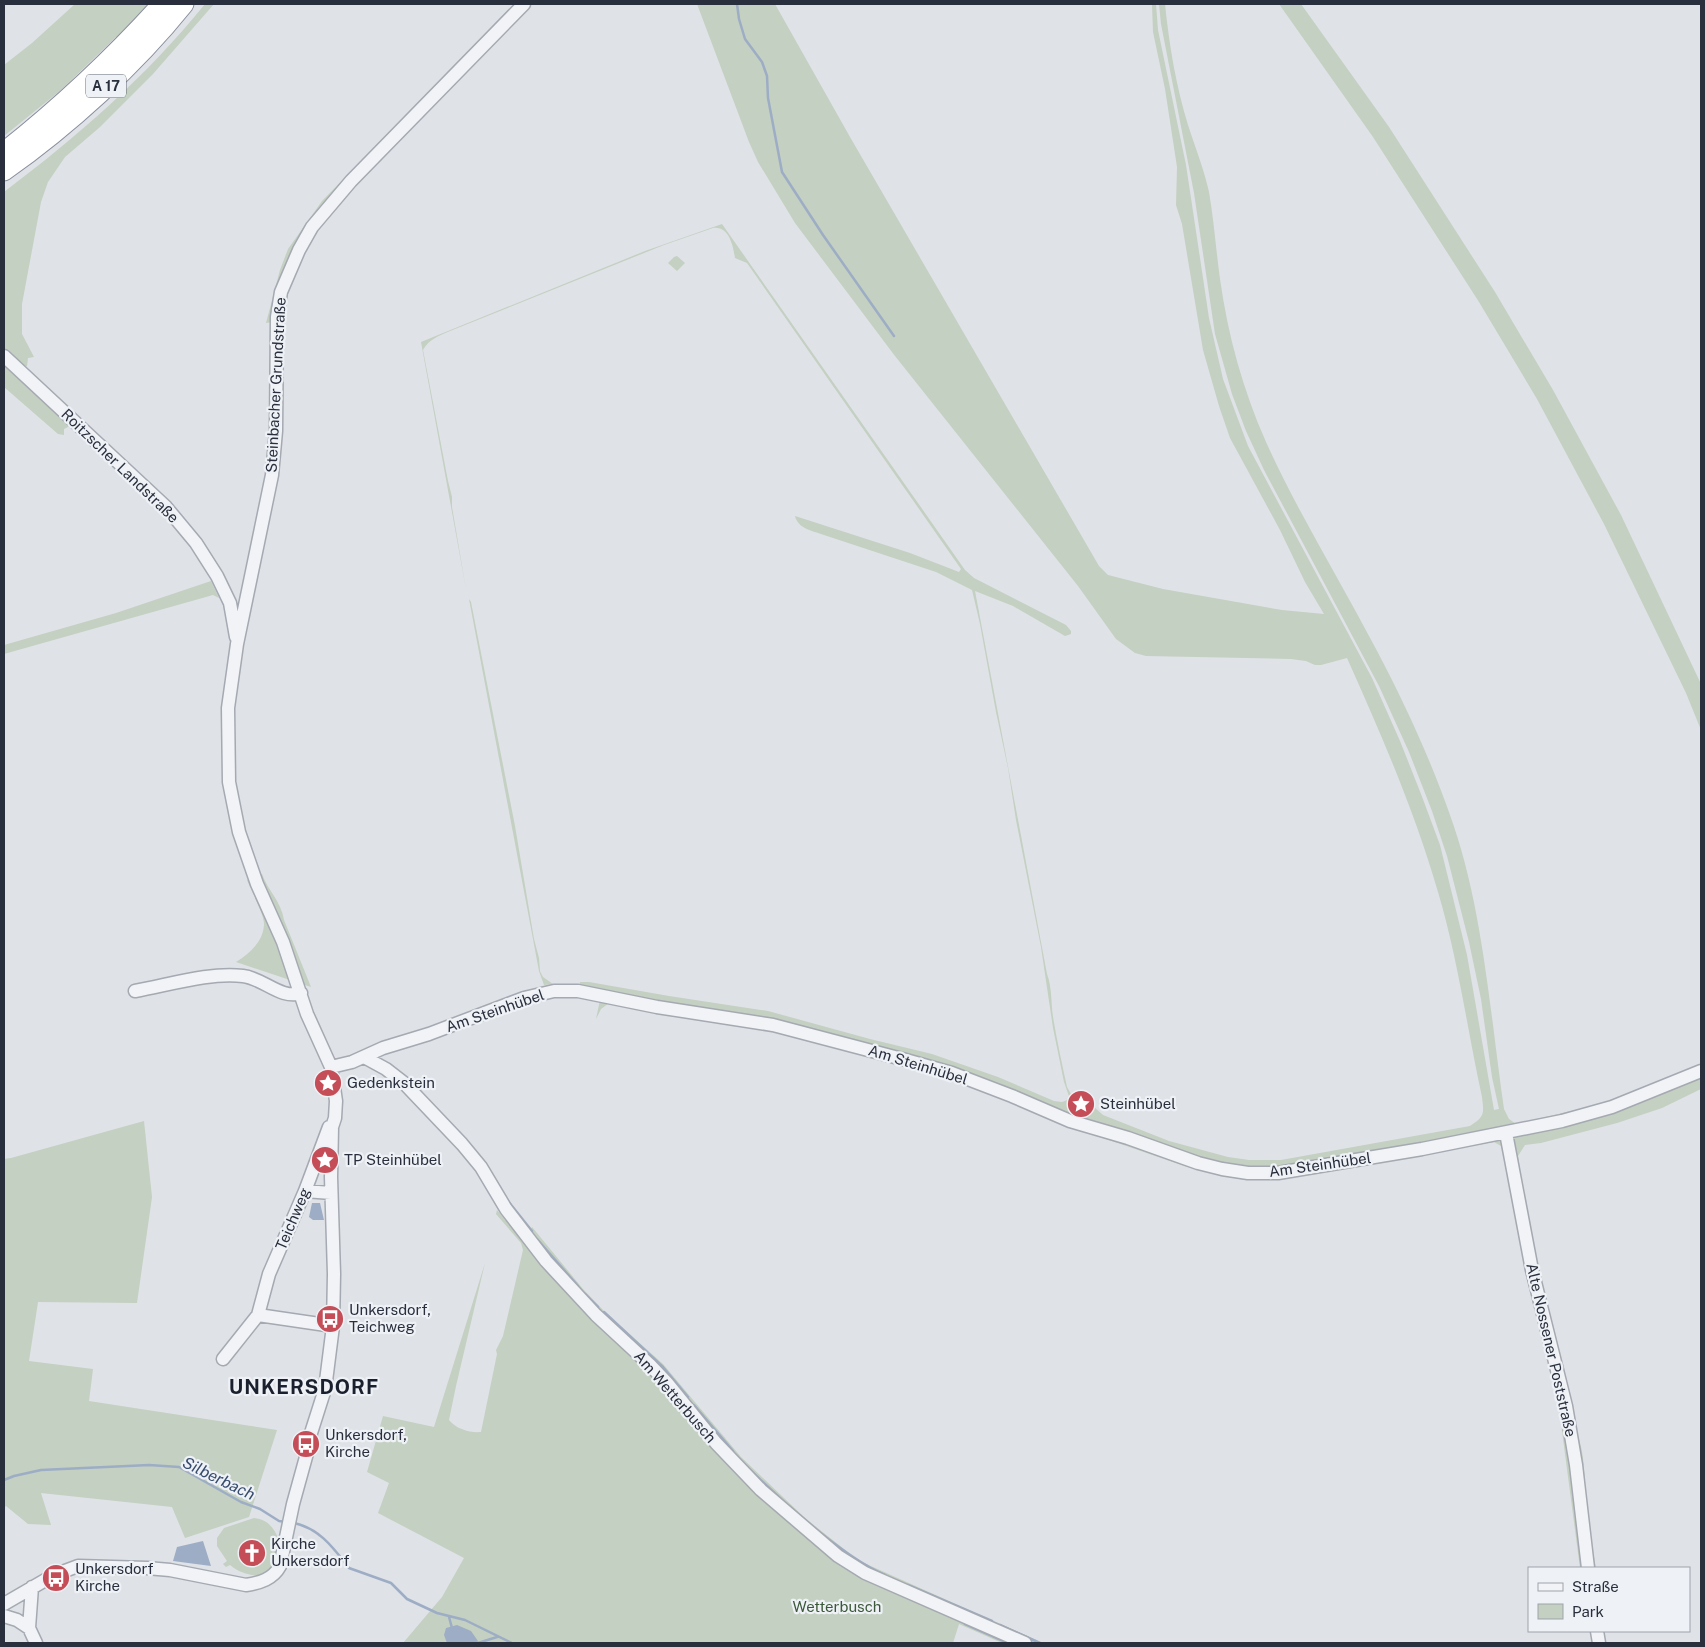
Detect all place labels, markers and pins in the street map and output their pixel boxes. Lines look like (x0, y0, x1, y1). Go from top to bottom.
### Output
place icon: Gedenkstein (313, 1068, 343, 1098)
place label: Gedenkstein (347, 1074, 435, 1091)
place icon: Steinhübel (1066, 1089, 1096, 1119)
place label: Steinhübel (1100, 1095, 1176, 1112)
place icon: TP Steinhübel (310, 1145, 340, 1175)
place label: TP Steinhübel (344, 1151, 442, 1168)
place label: Unkersdorf, Teichweg (349, 1301, 431, 1335)
bus stop icon: Unkersdorf, Teichweg (315, 1304, 345, 1334)
place label: Unkersdorf, Kirche (325, 1426, 407, 1460)
bus stop icon: Unkersdorf, Kirche (291, 1429, 321, 1459)
place label: Kirche Unkersdorf (271, 1535, 350, 1569)
church icon: Kirche Unkersdorf (237, 1538, 267, 1568)
place label: Unkersdorf Kirche (75, 1560, 154, 1594)
bus stop icon: Unkersdorf Kirche (41, 1563, 71, 1593)

